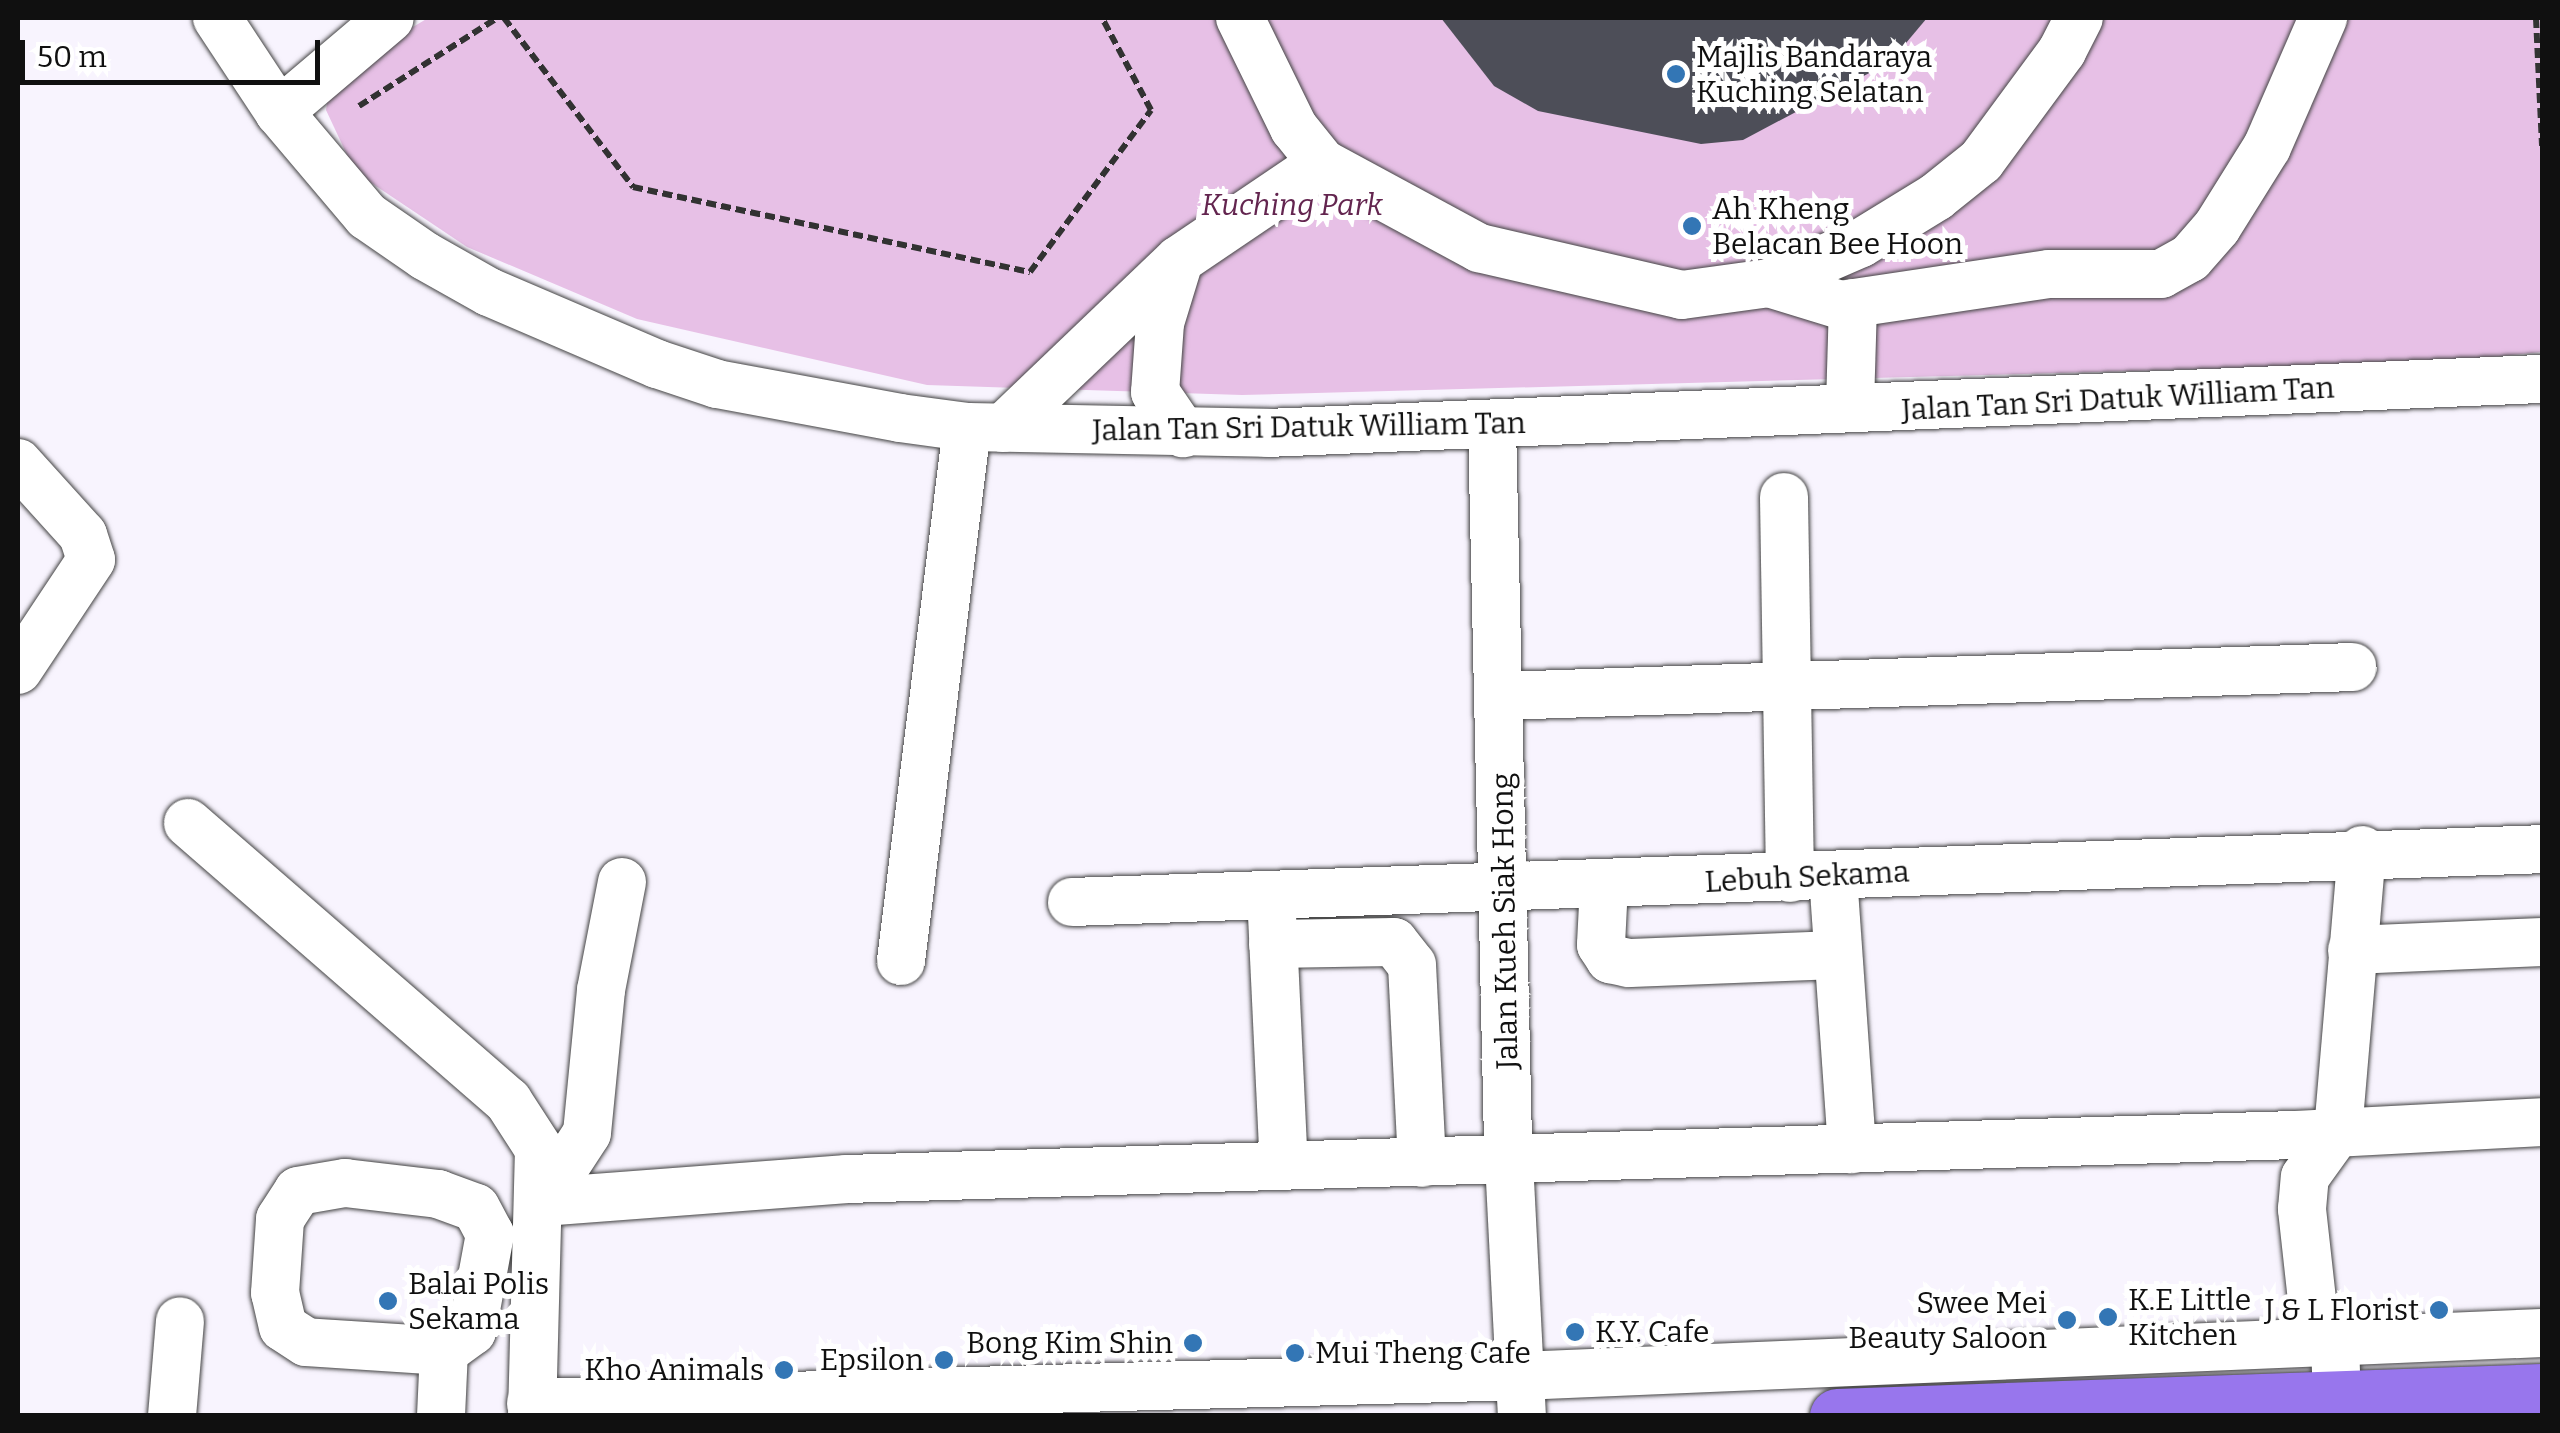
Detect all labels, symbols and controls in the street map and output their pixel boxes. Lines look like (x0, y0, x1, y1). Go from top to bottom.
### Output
scale bar (25, 20, 325, 82)
text: 50 m (37, 39, 107, 75)
place label: Majlis Bandaraya Kuching Selatan (1696, 39, 1932, 110)
marker: Majlis Bandaraya Kuching Selatan (1665, 63, 1687, 85)
park label: Kuching Park (1201, 187, 1383, 223)
place label: Ah Kheng Belacan Bee Hoon (1712, 191, 1963, 262)
marker: Ah Kheng Belacan Bee Hoon (1681, 215, 1703, 237)
street label: Jalan Tan Sri Datuk William Tan (1901, 370, 2335, 428)
street label: Jalan Tan Sri Datuk William Tan (1092, 405, 1526, 449)
street label: Jalan Kueh Siak Hong (1484, 772, 1526, 1070)
street label: Lebuh Sekama (1704, 854, 1910, 900)
place label: Balai Polis Sekama (408, 1266, 549, 1336)
place label: K.E Little Kitchen (2128, 1282, 2251, 1352)
place label: Swee Mei Beauty Saloon (1848, 1285, 2047, 1356)
marker: Balai Polis Sekama (377, 1290, 399, 1312)
place label: J & L Florist (2264, 1292, 2419, 1328)
marker: J & L Florist (2428, 1299, 2450, 1321)
marker: K.E Little Kitchen (2097, 1306, 2119, 1328)
marker: Swee Mei Beauty Saloon (2056, 1309, 2078, 1331)
place label: K.Y. Cafe (1595, 1314, 1709, 1350)
marker: K.Y. Cafe (1564, 1321, 1586, 1343)
place label: Bong Kim Shin (966, 1325, 1173, 1361)
marker: Bong Kim Shin (1182, 1332, 1204, 1354)
place label: Mui Theng Cafe (1315, 1335, 1531, 1371)
place label: Epsilon (820, 1342, 924, 1378)
marker: Mui Theng Cafe (1284, 1342, 1306, 1364)
marker: Epsilon (933, 1349, 955, 1371)
place label: Kho Animals (584, 1352, 764, 1388)
marker: Kho Animals (773, 1359, 795, 1381)

